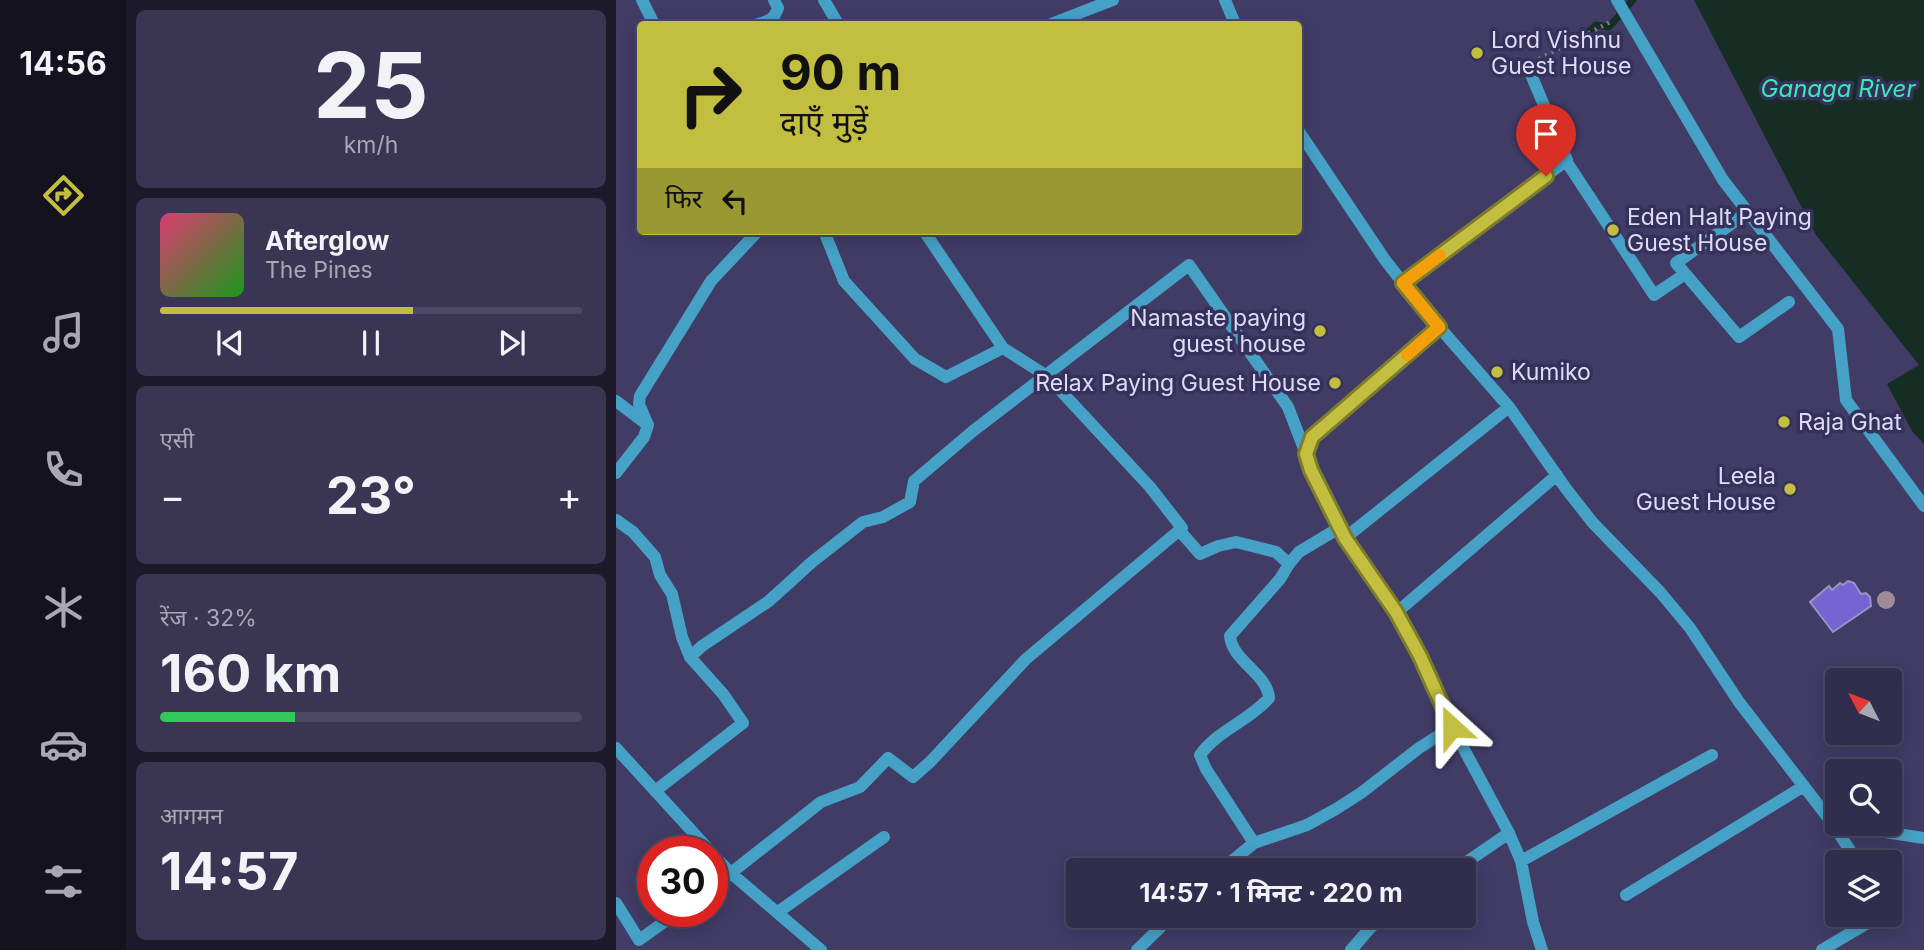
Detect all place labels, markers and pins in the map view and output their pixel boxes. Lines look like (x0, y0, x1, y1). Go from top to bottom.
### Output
place label: Lord Vishnu Guest House (1491, 26, 1631, 80)
marker: Lord Vishnu Guest House (1469, 45, 1485, 61)
pin (1516, 104, 1576, 176)
place label: Eden Halt Paying Guest House (1627, 203, 1812, 257)
marker: Eden Halt Paying Guest House (1605, 222, 1621, 238)
place label: Namaste paying guest house (1130, 304, 1306, 358)
marker: Namaste paying guest house (1312, 323, 1328, 339)
place label: Kumiko (1511, 358, 1591, 386)
marker: Kumiko (1489, 364, 1505, 380)
place label: Relax Paying Guest House (1035, 369, 1321, 397)
marker: Relax Paying Guest House (1327, 375, 1343, 391)
place label: Raja Ghat (1798, 408, 1902, 436)
marker: Raja Ghat (1776, 414, 1792, 430)
place label: Leela Guest House (1636, 462, 1776, 516)
marker: Leela Guest House (1782, 481, 1798, 497)

